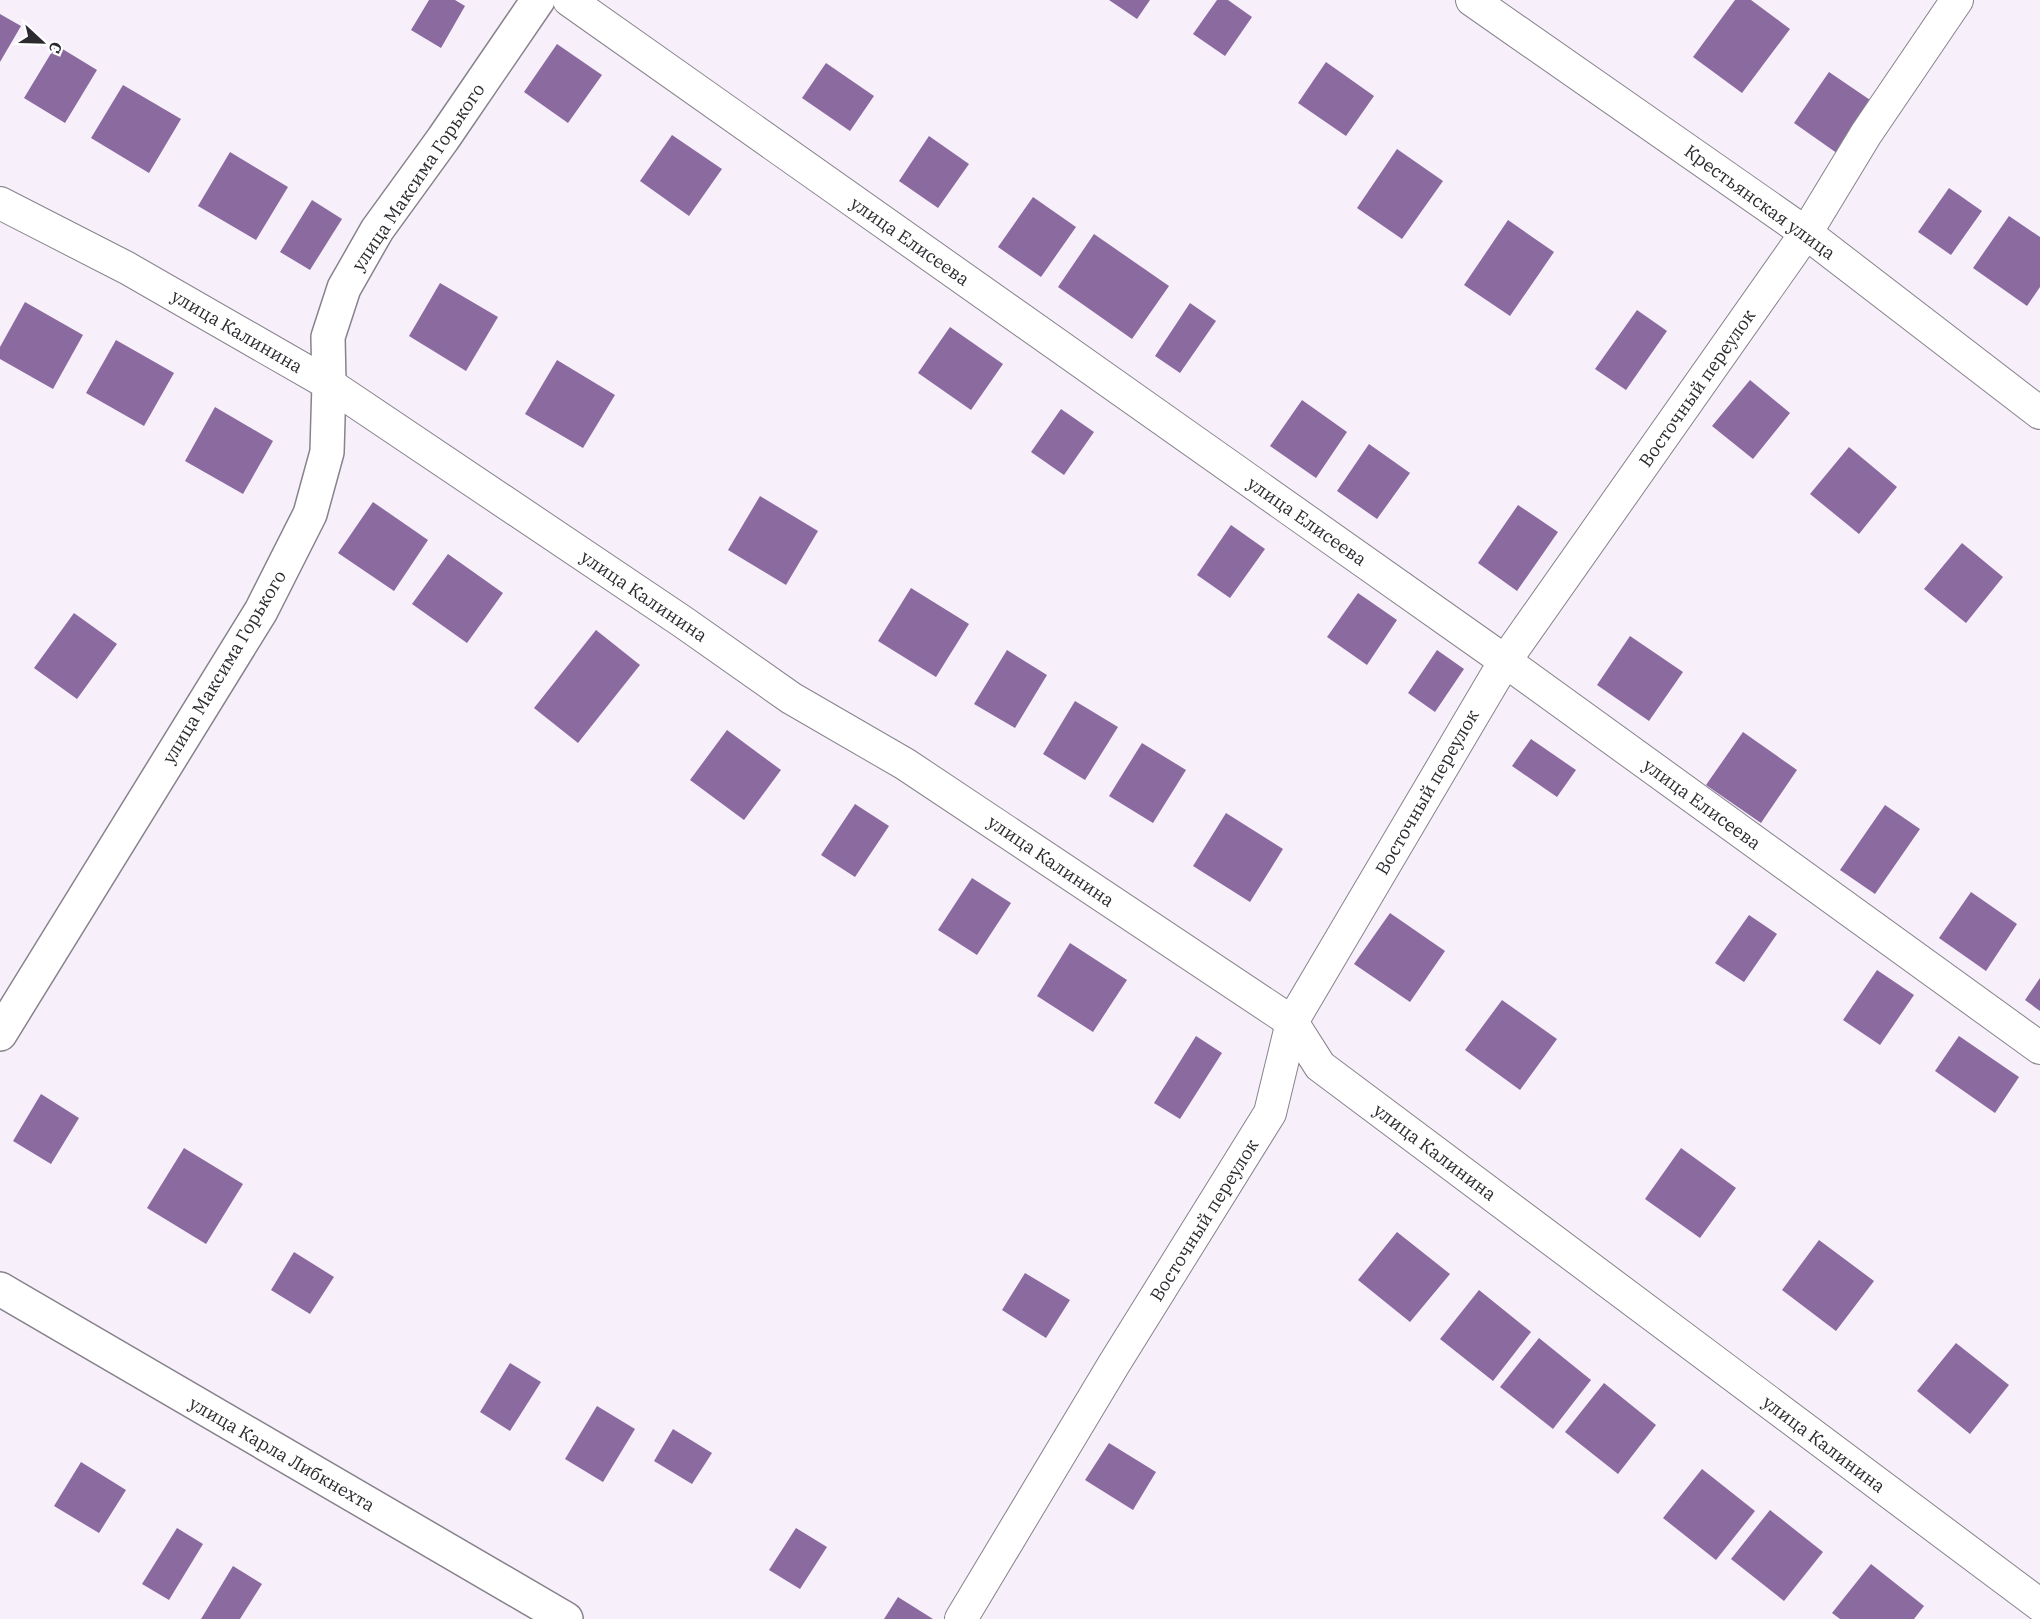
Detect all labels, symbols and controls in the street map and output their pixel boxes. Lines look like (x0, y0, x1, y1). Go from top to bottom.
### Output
north arrow (12, 12, 72, 72)
text: С (45, 39, 67, 56)
street label: улица Максима Горького (347, 79, 489, 275)
street label: Крестьянская улица (1680, 139, 1840, 265)
street label: улица Елисеева (846, 191, 974, 291)
street label: улица Калинина (167, 284, 307, 378)
street label: Восточный переулок (1634, 304, 1760, 471)
street label: улица Елисеева (1243, 471, 1371, 571)
street label: улица Калинина (576, 545, 712, 647)
street label: улица Максима Горького (157, 566, 291, 768)
street label: Восточный переулок (1370, 705, 1484, 879)
street label: улица Елисеева (1639, 754, 1766, 855)
street label: улица Калинина (983, 810, 1119, 912)
street label: улица Калинина (1369, 1098, 1501, 1206)
street label: Восточный переулок (1145, 1134, 1264, 1306)
street label: улица Калинина (1758, 1390, 1890, 1498)
street label: улица Карла Либкнехта (185, 1391, 379, 1517)

